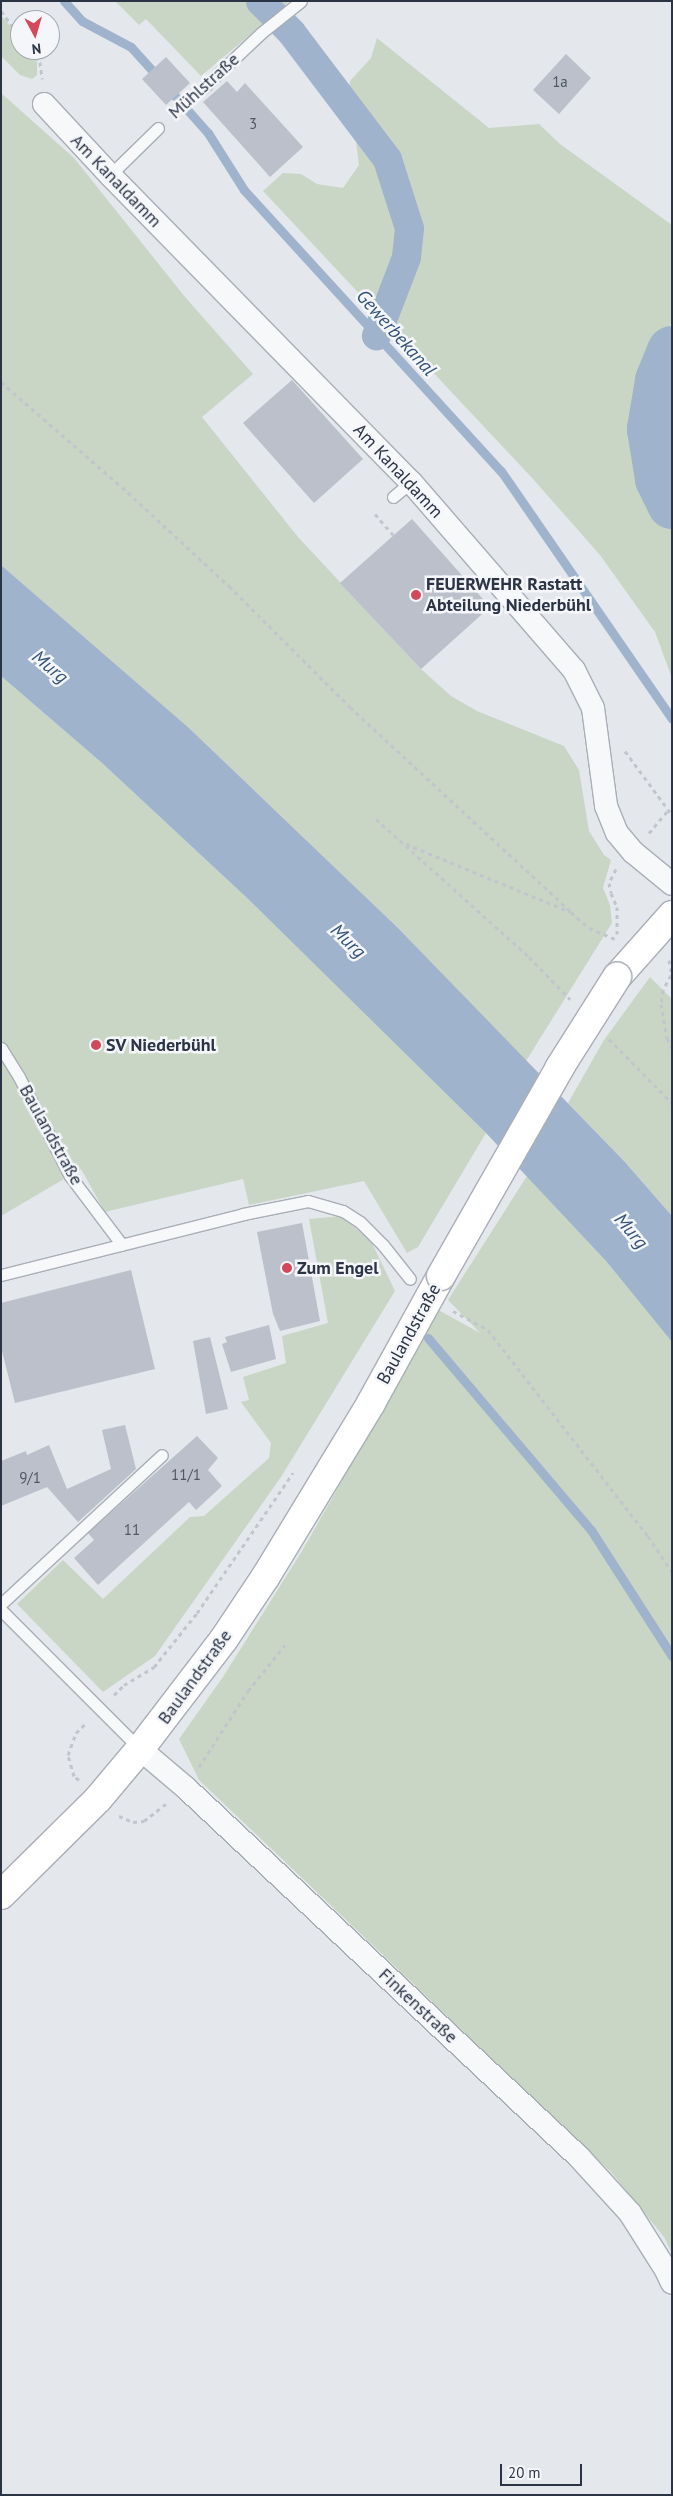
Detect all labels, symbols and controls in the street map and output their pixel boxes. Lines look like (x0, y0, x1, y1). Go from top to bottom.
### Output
north arrow (10, 10, 60, 60)
text: N (31, 39, 42, 58)
street label: Mühlstraße (164, 49, 244, 123)
house number: 1a (552, 73, 568, 91)
house number: 3 (249, 115, 257, 133)
street label: Am Kanaldamm (66, 130, 166, 232)
water label: Gewerbekanal (351, 285, 441, 381)
street label: Am Kanaldamm (349, 419, 447, 523)
place label: FEUERWEHR Rastatt Abteilung Niederbühl (426, 574, 591, 616)
marker: FEUERWEHR Rastatt Abteilung Niederbühl (410, 589, 422, 601)
water label: Murg (27, 645, 73, 689)
water label: Murg (326, 919, 370, 963)
place label: SV Niederbühl (106, 1034, 216, 1056)
marker: SV Niederbühl (90, 1039, 102, 1051)
street label: Baulandstraße (15, 1081, 87, 1189)
water label: Murg (609, 1208, 653, 1254)
place label: Zum Engel (297, 1257, 379, 1279)
marker: Zum Engel (281, 1262, 293, 1274)
street label: Baulandstraße (373, 1280, 445, 1388)
house number: 11/1 (171, 1466, 201, 1484)
house number: 9/1 (19, 1469, 41, 1487)
house number: 11 (124, 1521, 140, 1539)
street label: Baulandstraße (154, 1626, 236, 1728)
street label: Finkenstraße (374, 1964, 462, 2048)
scale bar (503, 2454, 586, 2486)
text: 20 m (508, 2463, 541, 2482)

